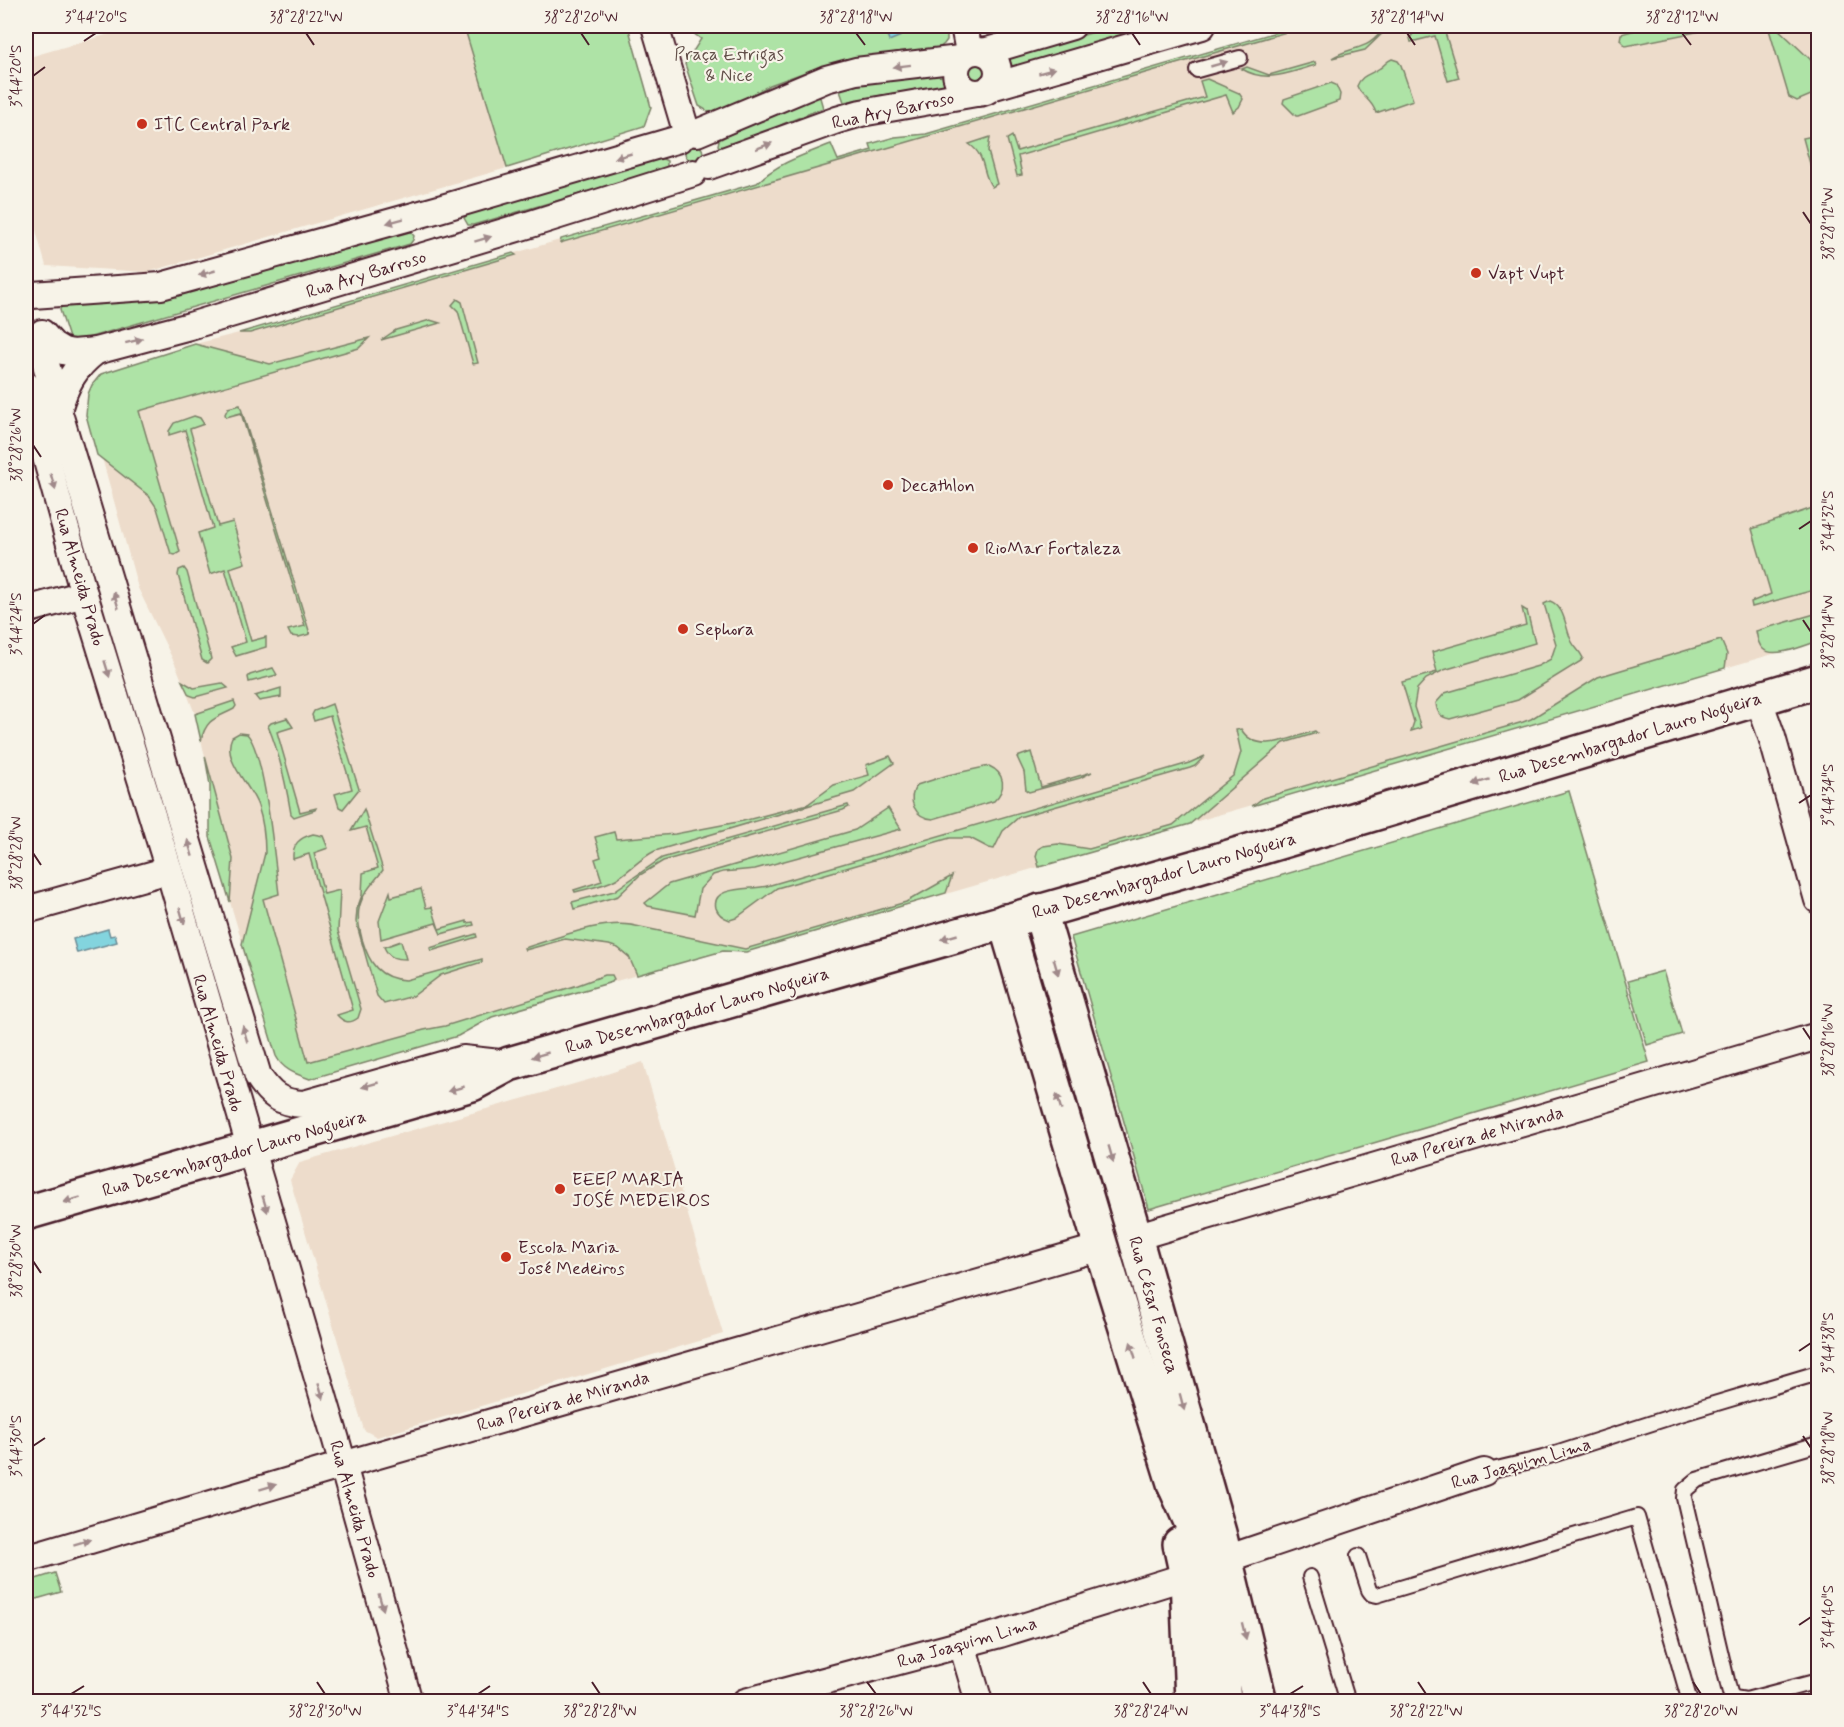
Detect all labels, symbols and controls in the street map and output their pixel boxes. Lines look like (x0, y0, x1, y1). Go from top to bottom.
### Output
text: 3°44'20"S (65, 8, 127, 28)
text: 38°28'22"W (269, 8, 343, 28)
text: 38°28'20"W (544, 8, 618, 28)
text: 38°28'18"W (820, 8, 892, 28)
text: 38°28'16"W (1096, 8, 1168, 28)
text: 38°28'14"W (1370, 8, 1444, 28)
text: 38°28'12"W (1646, 8, 1718, 28)
park label: Praça Estrigas & Nice (674, 43, 784, 88)
text: 3°44'20"S (7, 45, 27, 107)
one-way arrow (1210, 59, 1228, 68)
one-way arrow (893, 61, 912, 70)
one-way arrow (1038, 66, 1056, 75)
street label: Rua Ary Barroso (830, 86, 957, 136)
place label: ITC Central Park (154, 113, 290, 137)
marker: ITC Central Park (135, 117, 149, 131)
one-way arrow (755, 141, 773, 150)
one-way arrow (614, 152, 632, 161)
text: 38°28'12"W (1819, 188, 1839, 260)
one-way arrow (386, 217, 404, 226)
one-way arrow (474, 234, 492, 243)
street label: Rua Ary Barroso (303, 245, 429, 305)
place label: Vapt Vupt (1488, 262, 1565, 286)
marker: Vapt Vupt (1469, 266, 1483, 280)
one-way arrow (198, 269, 216, 278)
one-way arrow (125, 335, 143, 345)
text: 38°28'26"W (7, 408, 27, 482)
one-way arrow (48, 473, 58, 491)
place label: Decathlon (900, 474, 975, 498)
marker: Decathlon (881, 478, 895, 492)
text: 3°44'32"S (1819, 490, 1839, 552)
street label: Rua Almeida Prado (48, 506, 110, 649)
place label: RioMar Fortaleza (985, 537, 1121, 561)
marker: RioMar Fortaleza (966, 541, 980, 555)
one-way arrow (111, 591, 120, 609)
text: 3°44'24"S (7, 592, 27, 656)
text: 38°28'14"W (1819, 595, 1839, 669)
place label: Sephora (695, 618, 754, 642)
marker: Sephora (676, 622, 690, 636)
one-way arrow (103, 660, 112, 678)
street label: Rua Desembargador Lauro Nogueira (1496, 686, 1765, 791)
text: 3°44'34"S (1819, 764, 1839, 826)
one-way arrow (1472, 778, 1490, 787)
text: 38°28'28"W (7, 816, 27, 890)
street label: Rua Desembargador Lauro Nogueira (1030, 827, 1300, 927)
one-way arrow (185, 839, 194, 857)
one-way arrow (178, 907, 187, 925)
one-way arrow (940, 933, 958, 942)
one-way arrow (1052, 958, 1062, 976)
street label: Rua Desembargador Lauro Nogueira (563, 962, 833, 1062)
street label: Rua Almeida Prado (186, 972, 248, 1115)
text: 38°28'16"W (1819, 1004, 1839, 1076)
one-way arrow (240, 1025, 249, 1043)
one-way arrow (530, 1051, 548, 1060)
one-way arrow (361, 1081, 379, 1090)
one-way arrow (447, 1085, 465, 1094)
one-way arrow (1053, 1093, 1063, 1112)
street label: Rua Pereira de Miranda (1388, 1101, 1566, 1173)
street label: Rua Desembargador Lauro Nogueira (100, 1105, 370, 1205)
one-way arrow (1107, 1145, 1116, 1163)
place label: EEEP MARIA JOSÉ MEDEIROS (572, 1168, 710, 1213)
marker: EEEP MARIA JOSÉ MEDEIROS (553, 1182, 567, 1196)
one-way arrow (261, 1195, 270, 1213)
one-way arrow (63, 1196, 81, 1205)
text: 38°28'30"W (7, 1224, 27, 1298)
street label: Rua César Fonseca (1122, 1234, 1184, 1377)
place label: Escola Maria José Medeiros (518, 1236, 625, 1281)
marker: Escola Maria José Medeiros (499, 1250, 513, 1264)
text: 3°44'38"S (1819, 1312, 1839, 1374)
one-way arrow (1128, 1340, 1137, 1358)
street label: Rua Pereira de Miranda (474, 1366, 652, 1438)
one-way arrow (317, 1382, 326, 1400)
one-way arrow (1177, 1393, 1187, 1412)
text: 38°28'18"W (1819, 1412, 1839, 1484)
text: 3°44'30"S (7, 1415, 27, 1477)
street label: Rua Joaquim Lima (1449, 1433, 1594, 1495)
street label: Rua Almeida Prado (323, 1438, 385, 1581)
one-way arrow (259, 1482, 277, 1491)
one-way arrow (73, 1537, 91, 1546)
text: 3°44'40"S (1819, 1585, 1839, 1649)
one-way arrow (377, 1593, 386, 1611)
street label: Rua Joaquim Lima (895, 1612, 1040, 1674)
one-way arrow (1239, 1622, 1249, 1640)
text: 3°44'32"S (40, 1702, 102, 1722)
text: 38°28'30"W (288, 1702, 362, 1722)
text: 3°44'34"S (447, 1702, 509, 1722)
text: 38°28'28"W (563, 1702, 637, 1722)
text: 38°28'26"W (839, 1702, 913, 1722)
text: 38°28'24"W (1114, 1702, 1188, 1722)
text: 3°44'38"S (1259, 1702, 1321, 1722)
text: 38°28'22"W (1389, 1702, 1463, 1722)
text: 38°28'20"W (1664, 1702, 1738, 1722)

